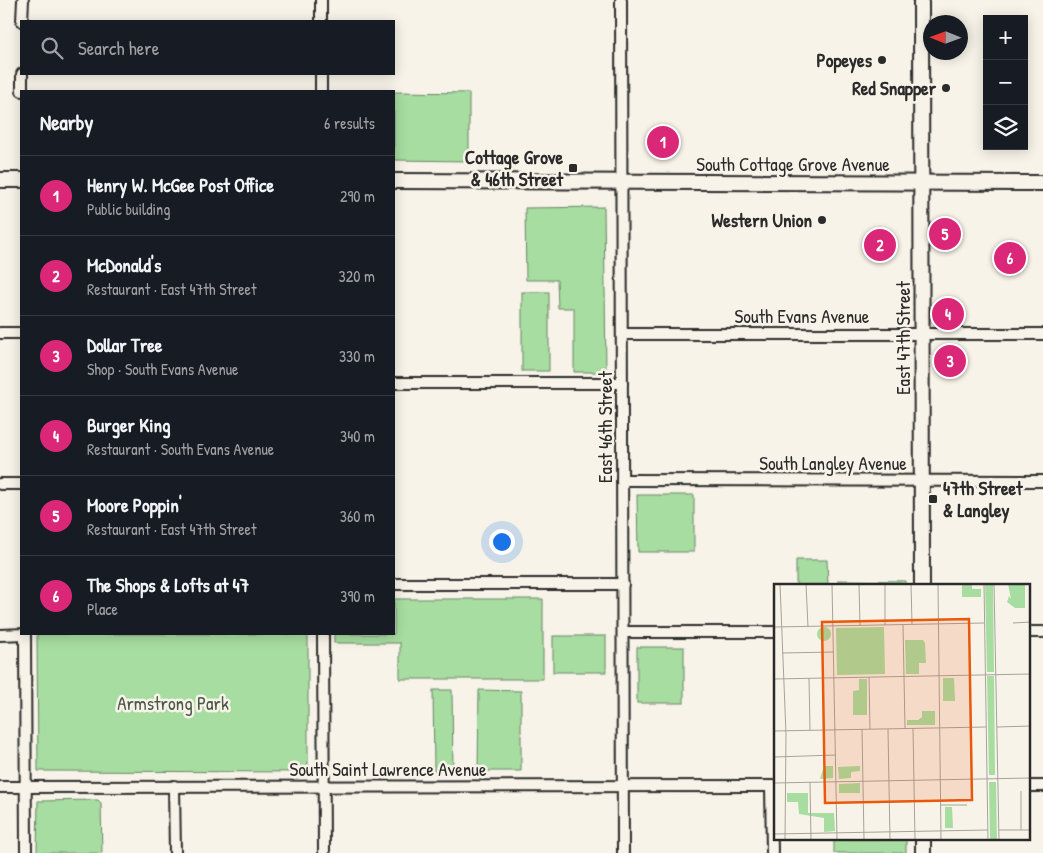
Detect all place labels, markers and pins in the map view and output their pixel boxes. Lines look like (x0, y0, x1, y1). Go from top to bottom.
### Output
place label: Popeyes (817, 47, 873, 74)
marker: Popeyes (876, 54, 888, 66)
place label: Red Snapper (852, 75, 937, 102)
marker: Red Snapper (940, 82, 952, 94)
pin: 1 (647, 123, 679, 161)
place label: Cottage Grove & 46th Street (465, 144, 564, 192)
marker: Cottage Grove & 46th Street (567, 162, 579, 174)
place label: Western Union (712, 207, 812, 233)
marker: Western Union (816, 214, 828, 226)
pin: 5 (929, 215, 961, 253)
pin: 2 (864, 226, 896, 264)
pin: 6 (994, 239, 1026, 277)
pin: 4 (932, 295, 964, 333)
pin: 3 (934, 342, 966, 380)
place label: 47th Street & Langley (943, 475, 1024, 524)
marker: 47th Street & Langley (927, 493, 939, 505)

